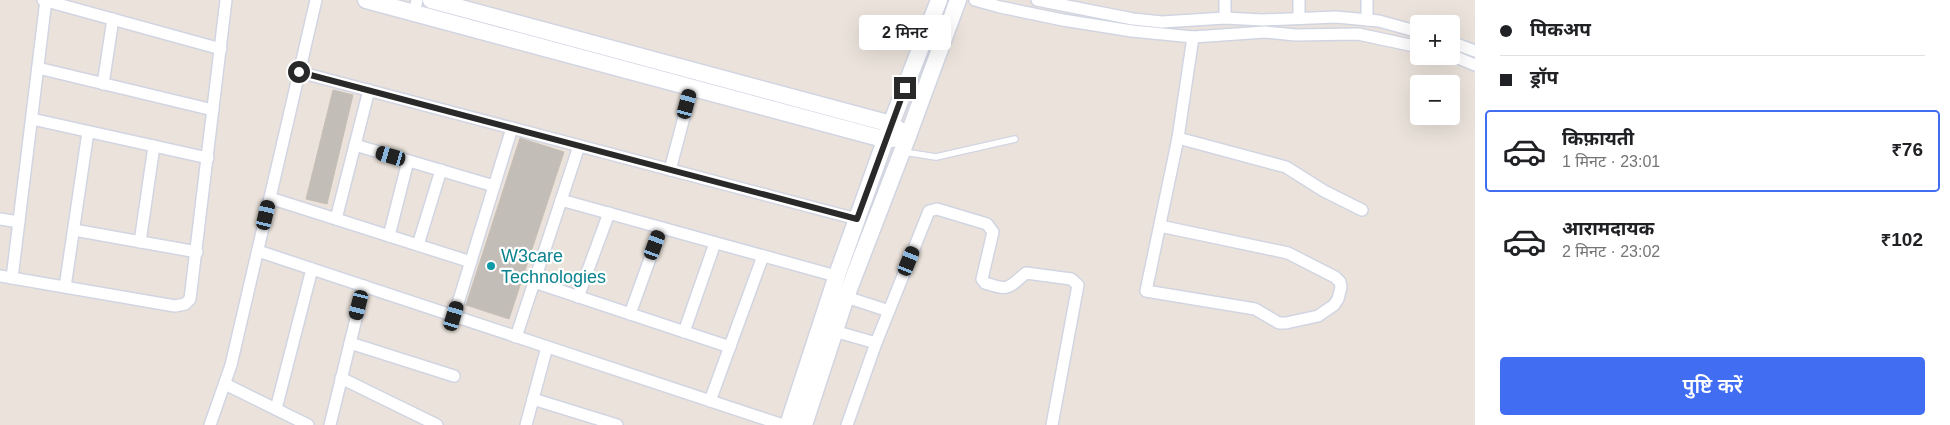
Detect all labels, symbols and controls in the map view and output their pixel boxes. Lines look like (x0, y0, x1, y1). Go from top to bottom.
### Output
map controls (1410, 15, 1460, 125)
button: + (1410, 15, 1460, 65)
callout: 2 मिनट (859, 16, 951, 51)
text: पिकअप (1530, 19, 1591, 40)
text: 2 मिनट (882, 24, 928, 41)
route start (288, 61, 310, 83)
text: ड्रॉप (1530, 67, 1558, 88)
button: − (1410, 75, 1460, 125)
route end (894, 77, 916, 99)
car (675, 88, 698, 120)
text: किफ़ायती (1562, 128, 1634, 149)
icon: car (1502, 129, 1547, 174)
text: ₹76 (1891, 139, 1923, 160)
car (374, 145, 407, 167)
text: 1 मिनट · 23:01 (1562, 153, 1660, 170)
car (255, 199, 276, 231)
text: आरामदायक (1562, 218, 1654, 239)
icon: car (1502, 219, 1547, 264)
car (642, 228, 667, 262)
text: ₹102 (1881, 229, 1923, 250)
text: 2 मिनट · 23:02 (1562, 243, 1660, 260)
car (896, 244, 921, 278)
place label: W3care Technologies (501, 246, 606, 287)
marker: W3care Technologies (485, 260, 497, 272)
car (348, 289, 369, 321)
car (442, 299, 465, 333)
button: पुष्टि करें (1500, 357, 1925, 415)

